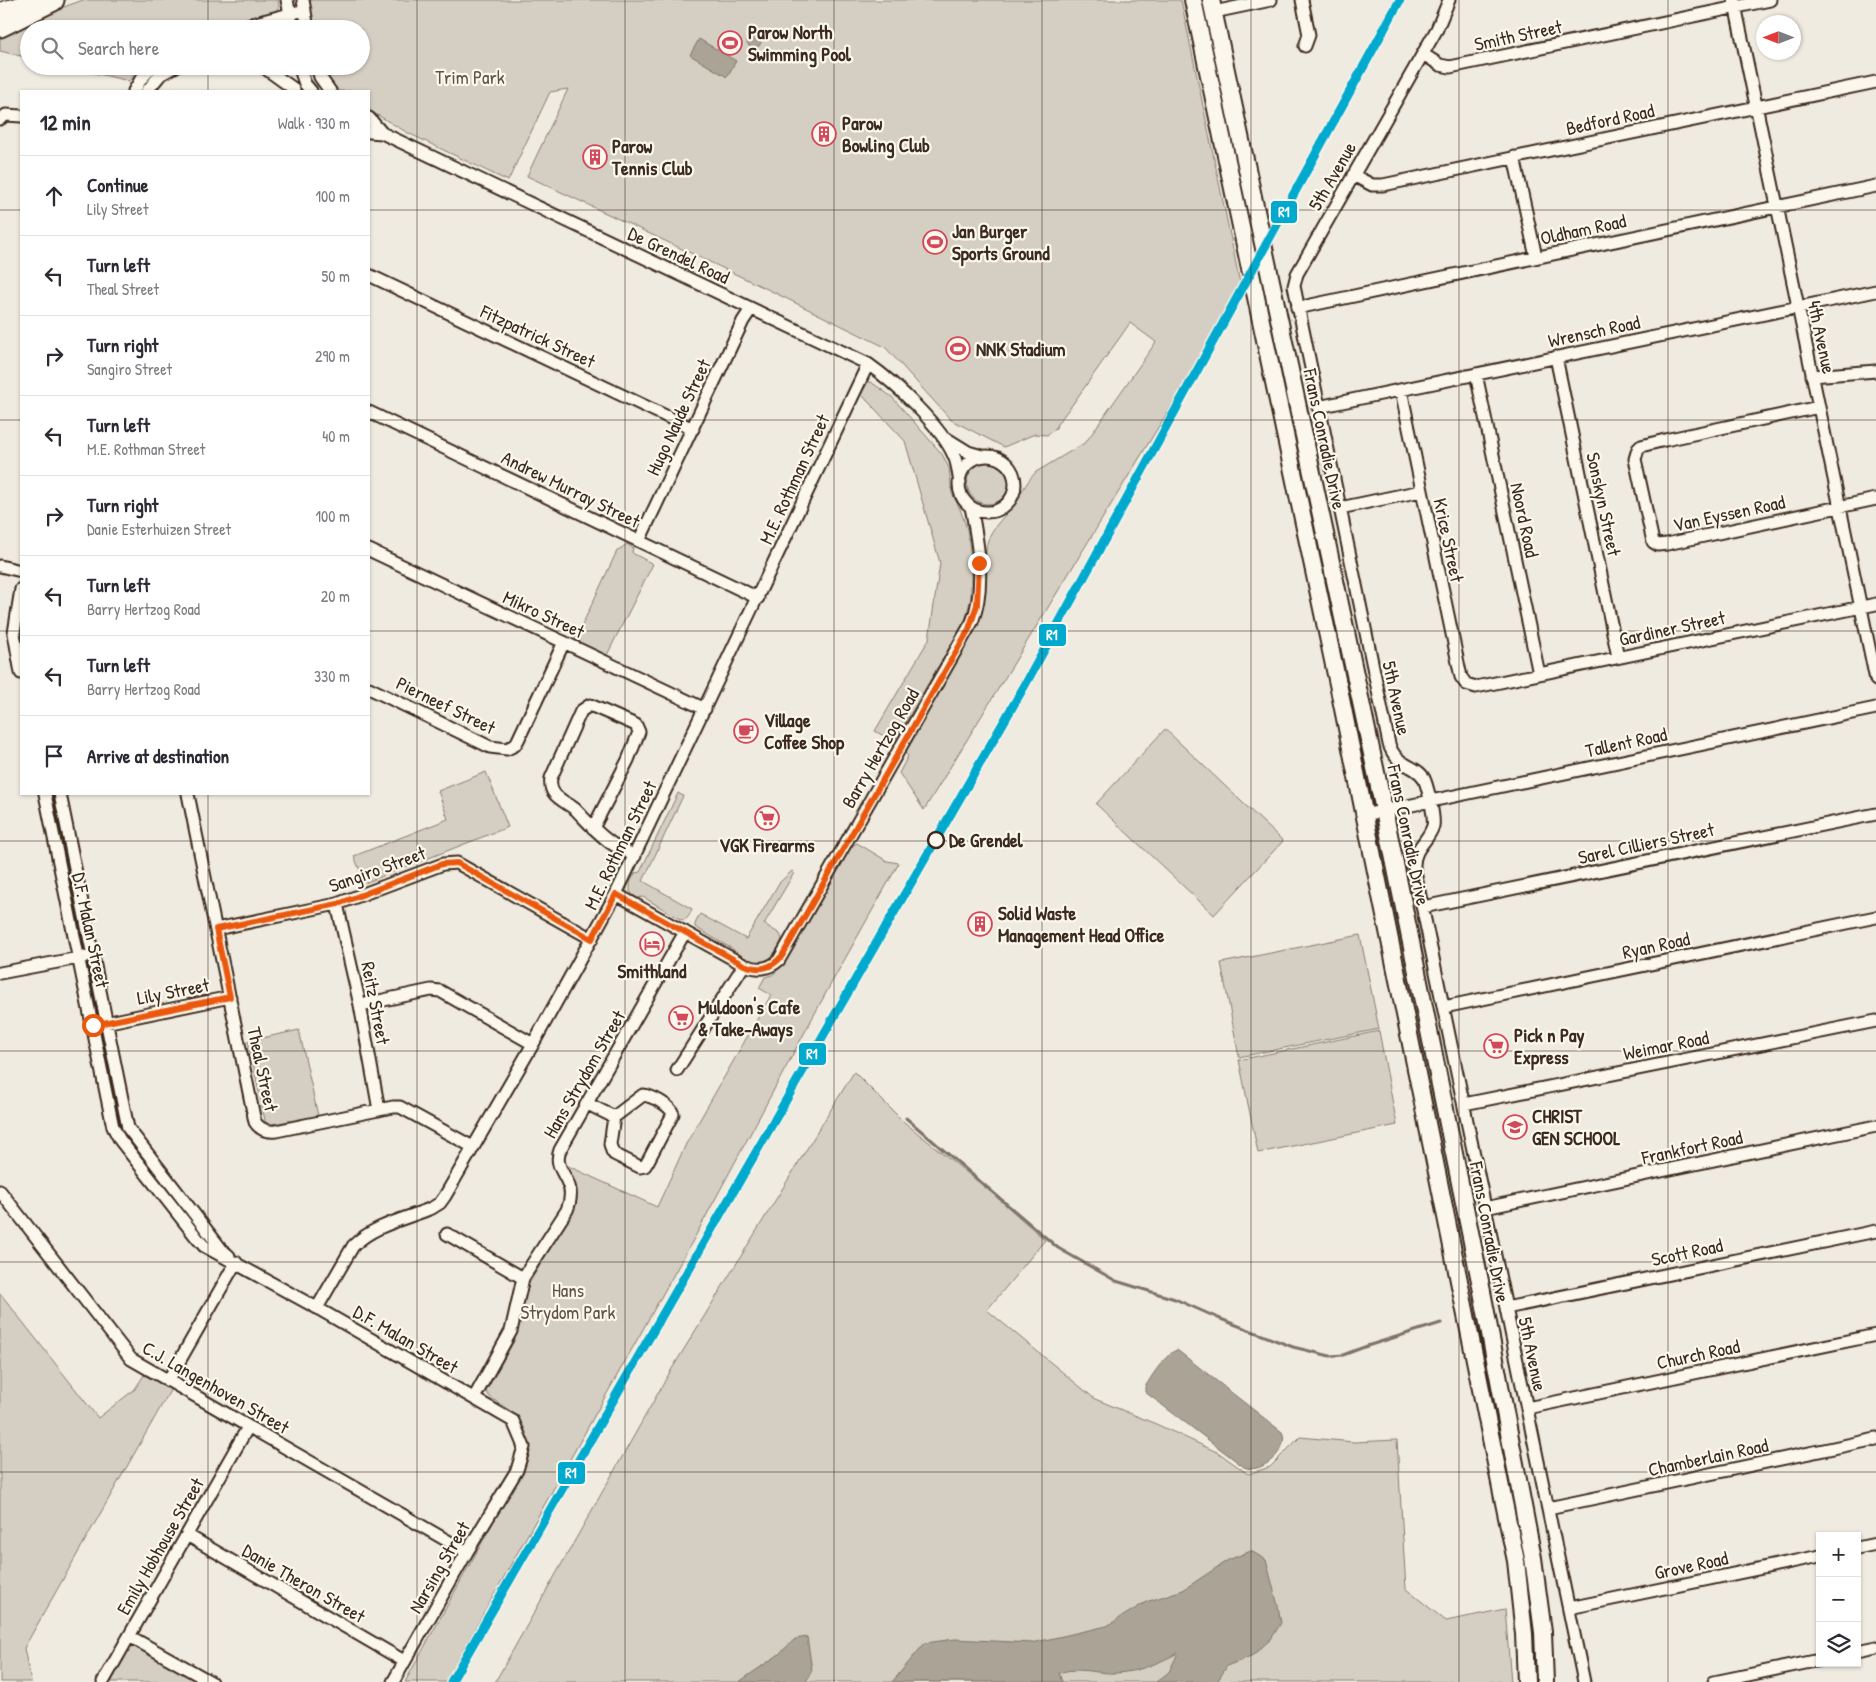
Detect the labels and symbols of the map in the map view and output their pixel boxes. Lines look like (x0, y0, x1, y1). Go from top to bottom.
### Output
street label: Smith Street (1472, 13, 1565, 57)
north arrow (1756, 15, 1801, 60)
place label: Parow North Swimming Pool (748, 19, 852, 68)
sports icon: Parow North Swimming Pool (717, 30, 743, 56)
park label: Trim Park (435, 64, 505, 90)
street label: Bedford Road (1564, 97, 1657, 141)
place label: Parow Bowling Club (842, 110, 930, 159)
building icon: Parow Bowling Club (811, 121, 837, 147)
place label: Parow Tennis Club (611, 133, 693, 181)
street label: 5th Avenue (1302, 137, 1362, 215)
building icon: Parow Tennis Club (582, 144, 608, 170)
line badge: R1 (1270, 200, 1298, 224)
text: R1 (1278, 202, 1290, 221)
street label: Oldham Road (1538, 207, 1629, 251)
place label: Jan Burger Sports Ground (952, 218, 1050, 267)
street label: De Grendel Road (624, 220, 734, 290)
sports icon: Jan Burger Sports Ground (922, 229, 948, 255)
street label: Fitzpatrick Street (476, 298, 600, 374)
street label: 4th Avenue (1802, 298, 1843, 376)
street label: Wrensch Road (1546, 308, 1643, 353)
sports icon: NNK Stadium (945, 336, 971, 362)
place label: NNK Stadium (976, 336, 1065, 362)
street label: Hugo Naude Street (640, 354, 717, 479)
street label: Frans Conradie Drive (1297, 365, 1353, 512)
street label: M.E. Rothman Street (753, 409, 836, 548)
street label: Andrew Murray Street (497, 444, 645, 534)
street label: Sonskyn Street (1580, 450, 1628, 559)
street label: Noord Road (1504, 480, 1546, 560)
street label: Van Eyssen Road (1671, 488, 1788, 538)
street label: Krice Street (1427, 496, 1471, 585)
route end (968, 552, 991, 575)
street label: Mikro Street (499, 584, 589, 644)
street label: Gardiner Street (1617, 604, 1728, 652)
line badge: R1 (1038, 623, 1067, 647)
text: R1 (1046, 625, 1058, 644)
street label: 5th Avenue (1376, 659, 1418, 738)
street label: Pierneef Street (392, 670, 500, 740)
street label: Barry Hertzog Road (835, 683, 925, 813)
place label: Village Coffee Shop (764, 707, 845, 756)
cafe icon: Village Coffee Shop (733, 718, 759, 744)
street label: Tallent Road (1583, 721, 1670, 763)
street label: Frans Conradie Drive (1381, 761, 1437, 908)
street label: M.E. Rothman Street (578, 776, 663, 914)
supermarket icon: VGK Firearms (754, 805, 780, 831)
street label: Sarel Cilliers Street (1576, 816, 1717, 870)
place label: De Grendel (949, 827, 1024, 853)
marker: De Grendel (927, 831, 945, 849)
place label: VGK Firearms (719, 832, 815, 858)
street label: Sangiro Street (325, 839, 429, 898)
street label: D.F. Malan Street (66, 870, 116, 990)
place label: Solid Waste Management Head Office (998, 900, 1165, 949)
building icon: Solid Waste Management Head Office (967, 911, 993, 937)
street label: Ryan Road (1620, 925, 1693, 965)
hotel icon: Smithland (639, 931, 665, 957)
place label: Smithland (618, 958, 687, 984)
street label: Reitz Street (355, 959, 397, 1047)
street label: Lily Street (135, 971, 212, 1011)
place label: Muldoon's Cafe & Take-Aways (698, 994, 801, 1043)
street label: Hans Strydom Street (537, 1005, 631, 1143)
supermarket icon: Muldoon's Cafe & Take-Aways (668, 1005, 694, 1031)
route start (82, 1014, 105, 1037)
place label: Pick n Pay Express (1514, 1022, 1585, 1071)
street label: Theal Street (241, 1024, 285, 1114)
street label: Weimar Road (1621, 1024, 1712, 1066)
supermarket icon: Pick n Pay Express (1483, 1033, 1509, 1059)
line badge: R1 (798, 1042, 827, 1066)
text: R1 (806, 1044, 818, 1063)
place label: CHRIST GEN SCHOOL (1532, 1103, 1620, 1151)
school or university icon: CHRIST GEN SCHOOL (1502, 1114, 1528, 1140)
street label: Frankfort Road (1638, 1124, 1745, 1171)
street label: Frans Conradie Drive (1463, 1158, 1516, 1305)
street label: Scott Road (1649, 1232, 1726, 1272)
park label: Hans Strydom Park (521, 1277, 615, 1325)
street label: D.F. Malan Street (349, 1298, 464, 1380)
street label: 5th Avenue (1512, 1315, 1554, 1394)
street label: Church Road (1654, 1332, 1742, 1375)
street label: C.J. Langenhoven Street (138, 1334, 295, 1440)
street label: Chamberlain Road (1645, 1431, 1771, 1482)
line badge: R1 (557, 1461, 586, 1485)
text: R1 (565, 1463, 577, 1482)
street label: Emily Hobhouse Street (110, 1472, 210, 1619)
street label: Narsing Street (402, 1516, 476, 1618)
street label: Danie Theron Street (238, 1537, 371, 1629)
street label: Grove Road (1652, 1544, 1731, 1585)

